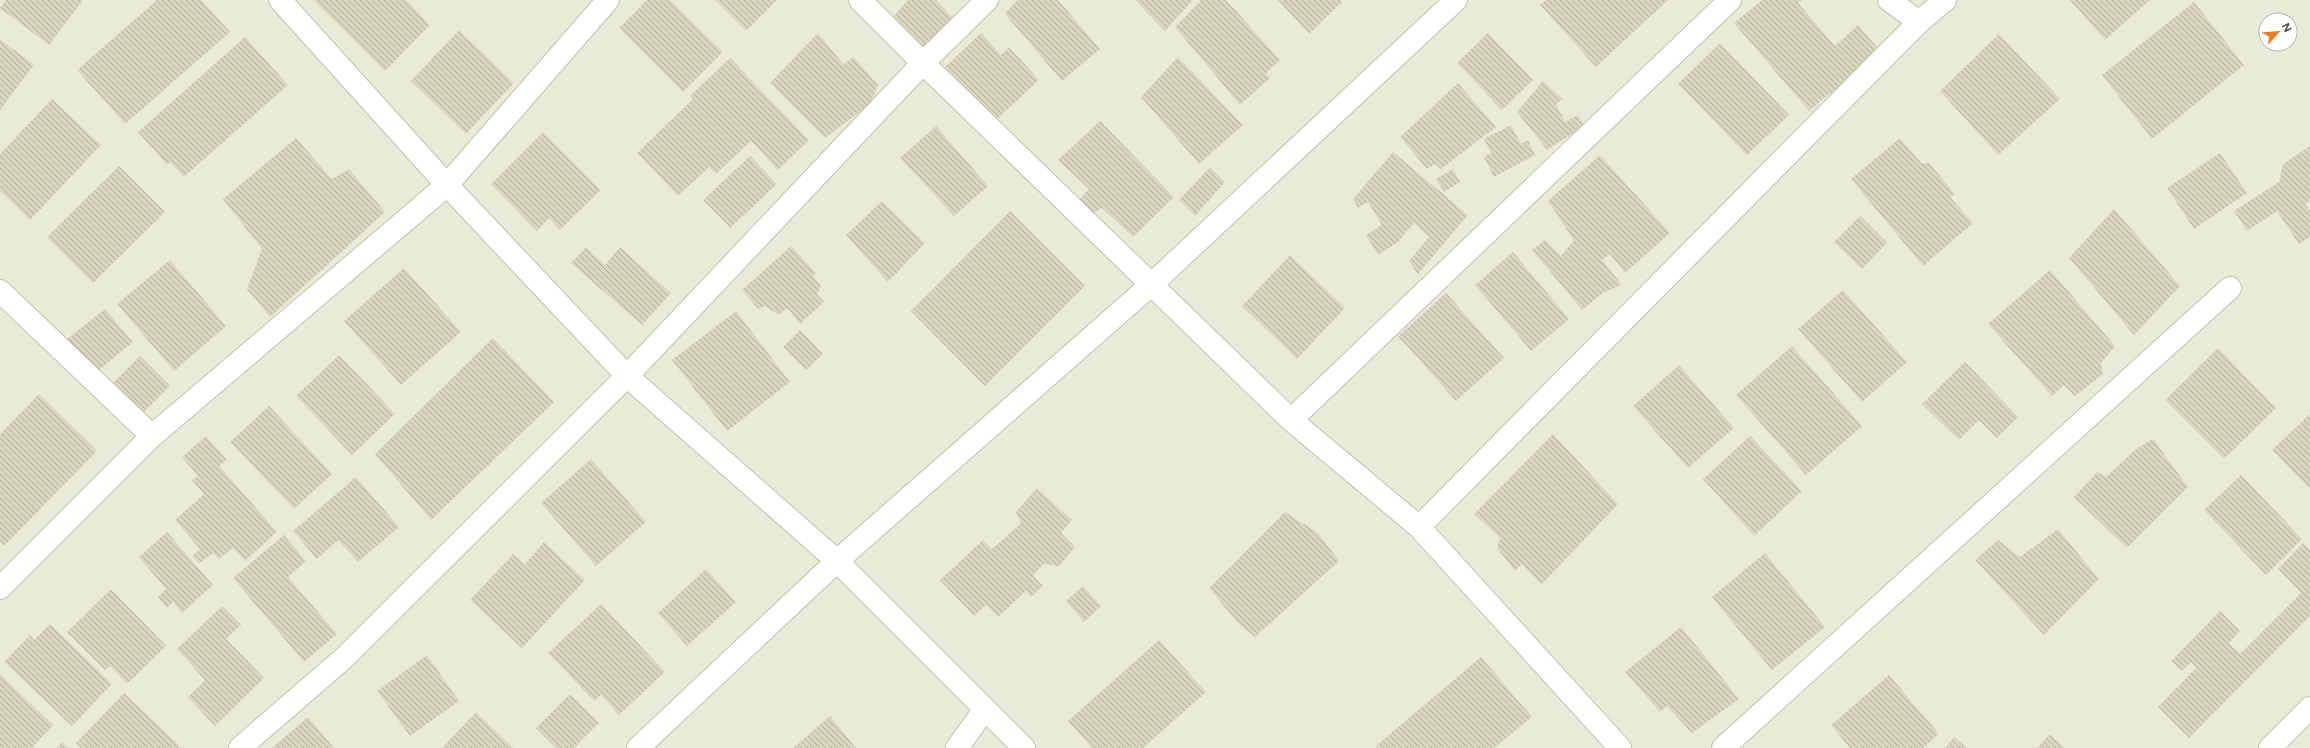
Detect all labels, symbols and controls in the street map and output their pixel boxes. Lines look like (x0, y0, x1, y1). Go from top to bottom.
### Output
north arrow (2258, 12, 2298, 52)
text: N (2279, 21, 2294, 34)

